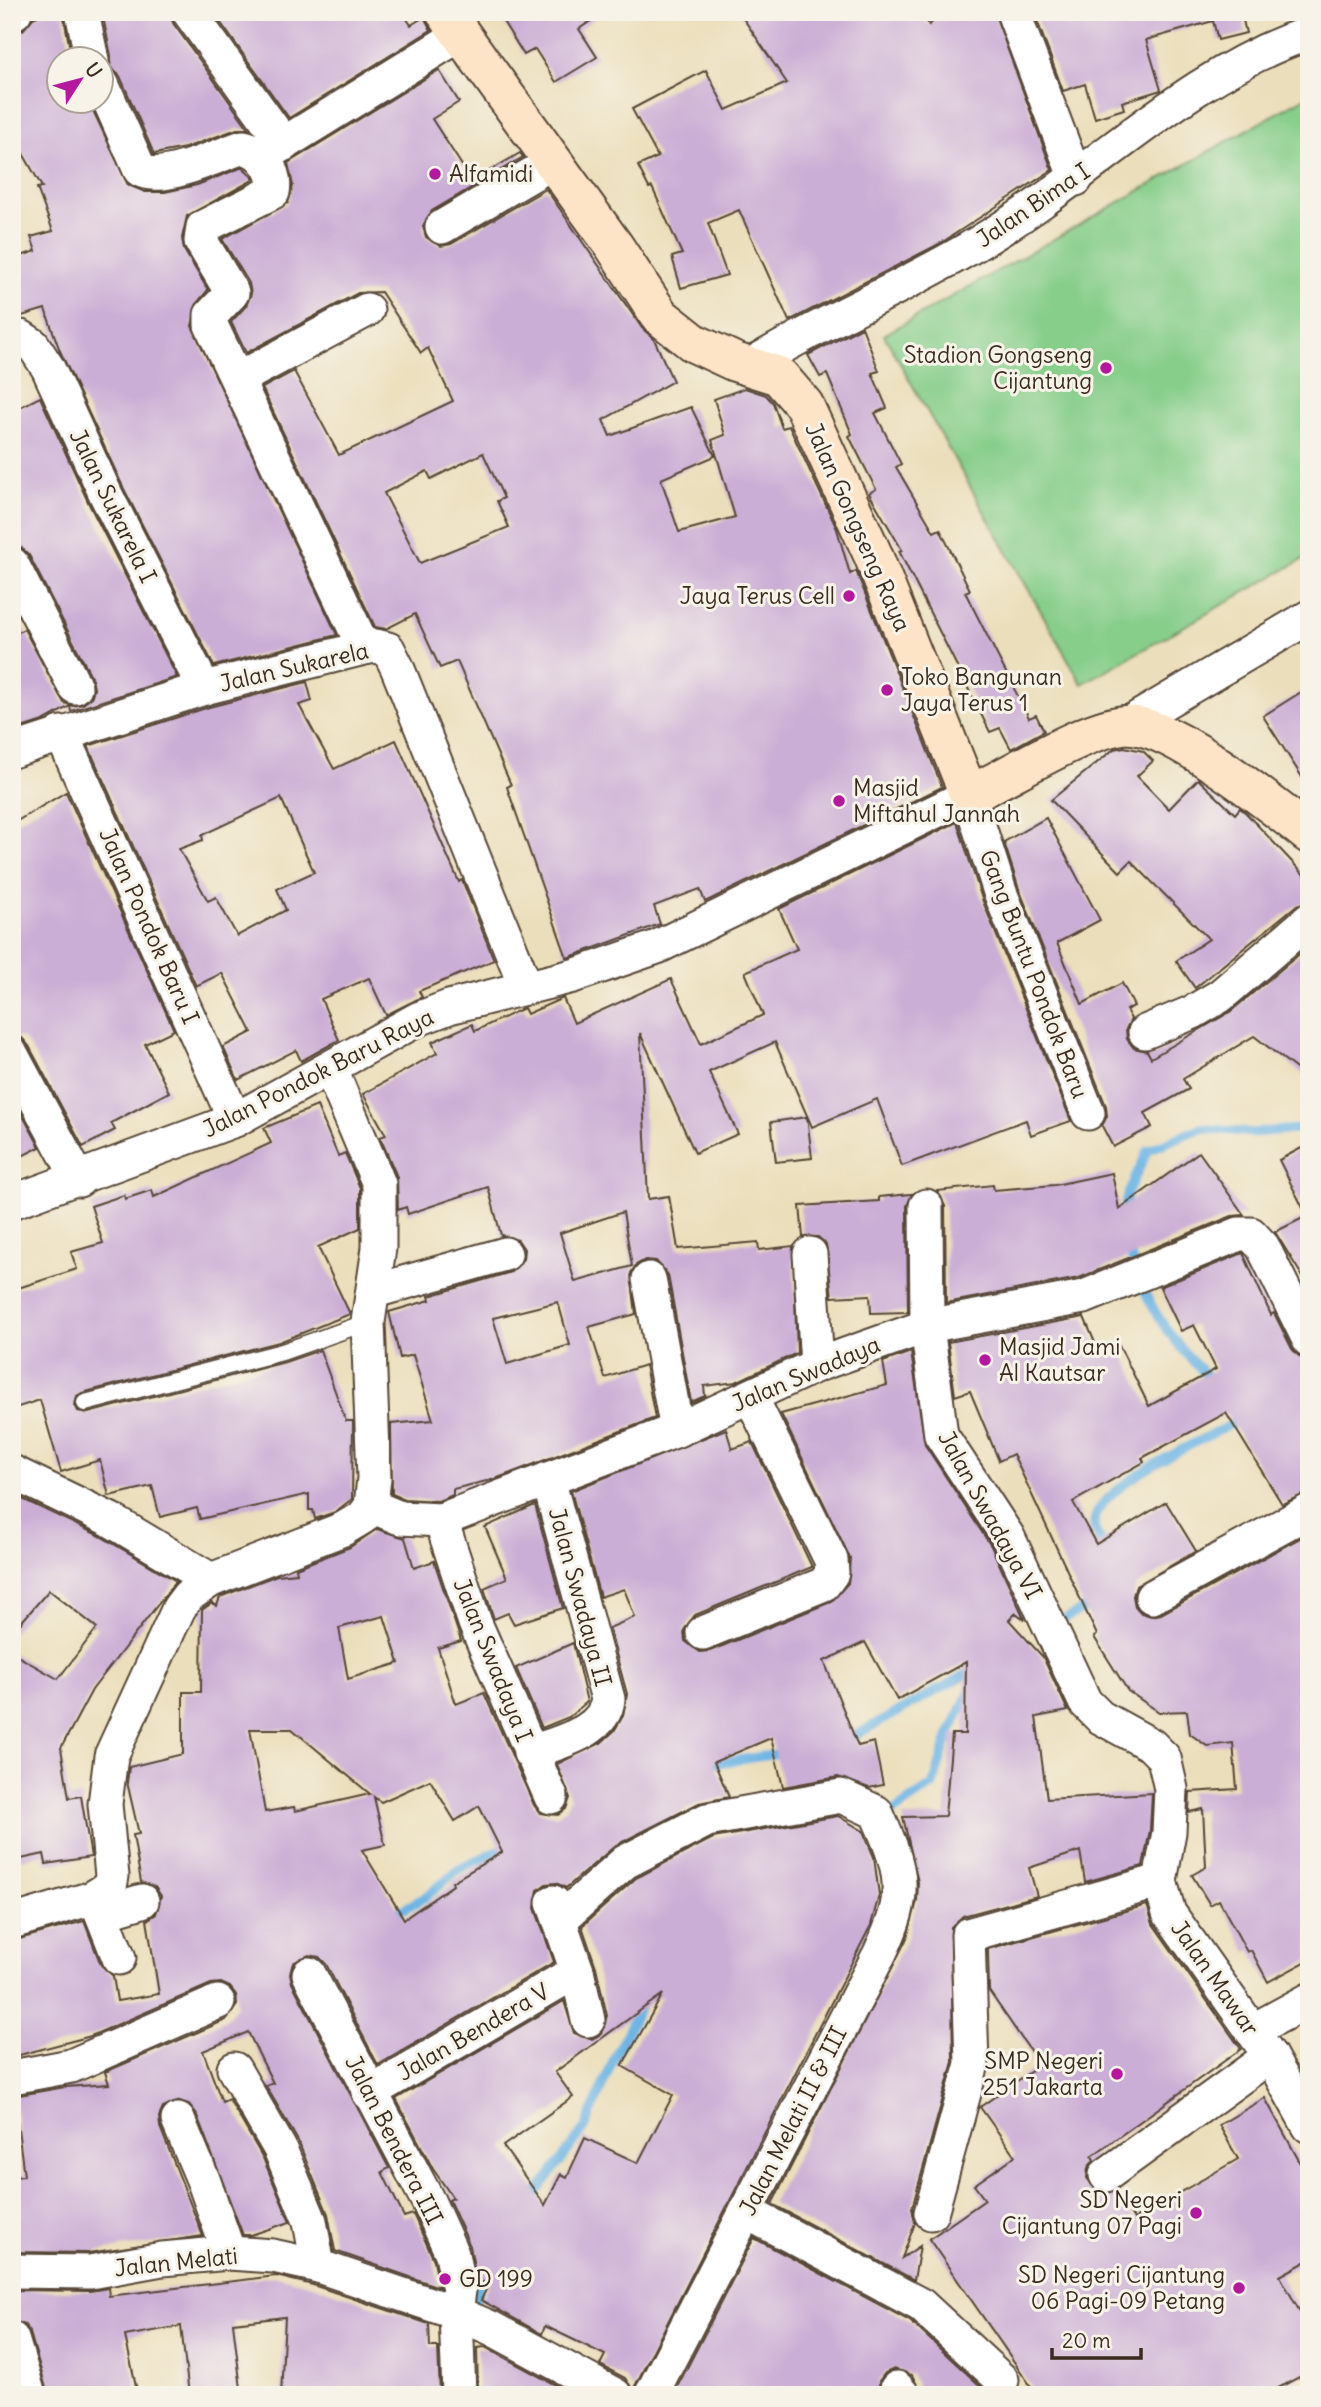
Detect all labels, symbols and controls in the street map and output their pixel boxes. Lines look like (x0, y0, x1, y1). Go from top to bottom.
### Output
north arrow (46, 46, 116, 116)
text: U (80, 58, 107, 82)
street label: Jalan Bima I (970, 156, 1095, 253)
place label: Alfamidi (449, 159, 533, 188)
marker: Alfamidi (427, 166, 443, 182)
place label: Stadion Gongseng Cijantung (904, 340, 1092, 395)
marker: Stadion Gongseng Cijantung (1098, 360, 1114, 376)
street label: Jalan Gongseng Raya (799, 418, 918, 636)
street label: Jalan Sukarela I (64, 424, 163, 587)
place label: Jaya Terus Cell (680, 581, 835, 610)
marker: Jaya Terus Cell (841, 588, 857, 604)
street label: Jalan Sukarela (216, 635, 371, 698)
place label: Toko Bangunan Jaya Terus 1 (901, 662, 1062, 717)
marker: Toko Bangunan Jaya Terus 1 (879, 682, 895, 698)
place label: Masjid Miftahul Jannah (853, 773, 1020, 828)
marker: Masjid Miftahul Jannah (831, 793, 847, 809)
street label: Jalan Pondok Baru I (93, 823, 206, 1028)
street label: Gang Buntu Pondok Baru (974, 845, 1095, 1102)
street label: Jalan Pondok Baru Raya (197, 1002, 438, 1143)
street label: Jalan Swadaya (727, 1329, 884, 1418)
place label: Masjid Jami Al Kautsar (999, 1332, 1120, 1387)
marker: Masjid Jami Al Kautsar (977, 1352, 993, 1368)
street label: Jalan Swadaya VI (932, 1425, 1049, 1604)
street label: Jalan Swadaya II (543, 1504, 618, 1689)
street label: Jalan Swadaya I (447, 1574, 539, 1746)
street label: Jalan Mawar (1165, 1914, 1266, 2041)
street label: Jalan Bendera V (392, 1976, 554, 2087)
street label: Jalan Melati II & III (732, 2021, 853, 2220)
place label: SMP Negeri 251 Jakarta (983, 2046, 1103, 2101)
street label: Jalan Bendera III (339, 2050, 450, 2229)
marker: SMP Negeri 251 Jakarta (1109, 2066, 1125, 2082)
place label: SD Negeri Cijantung 07 Pagi (1002, 2185, 1182, 2240)
marker: SD Negeri Cijantung 07 Pagi (1188, 2205, 1204, 2221)
street label: Jalan Melati (113, 2241, 239, 2282)
place label: SD Negeri Cijantung 06 Pagi-09 Petang (1018, 2260, 1225, 2315)
place label: GD 199 (459, 2264, 533, 2293)
marker: GD 199 (437, 2271, 453, 2287)
marker: SD Negeri Cijantung 06 Pagi-09 Petang (1231, 2280, 1247, 2296)
scale bar (1052, 2316, 1141, 2360)
text: 20 m (1062, 2327, 1111, 2354)

